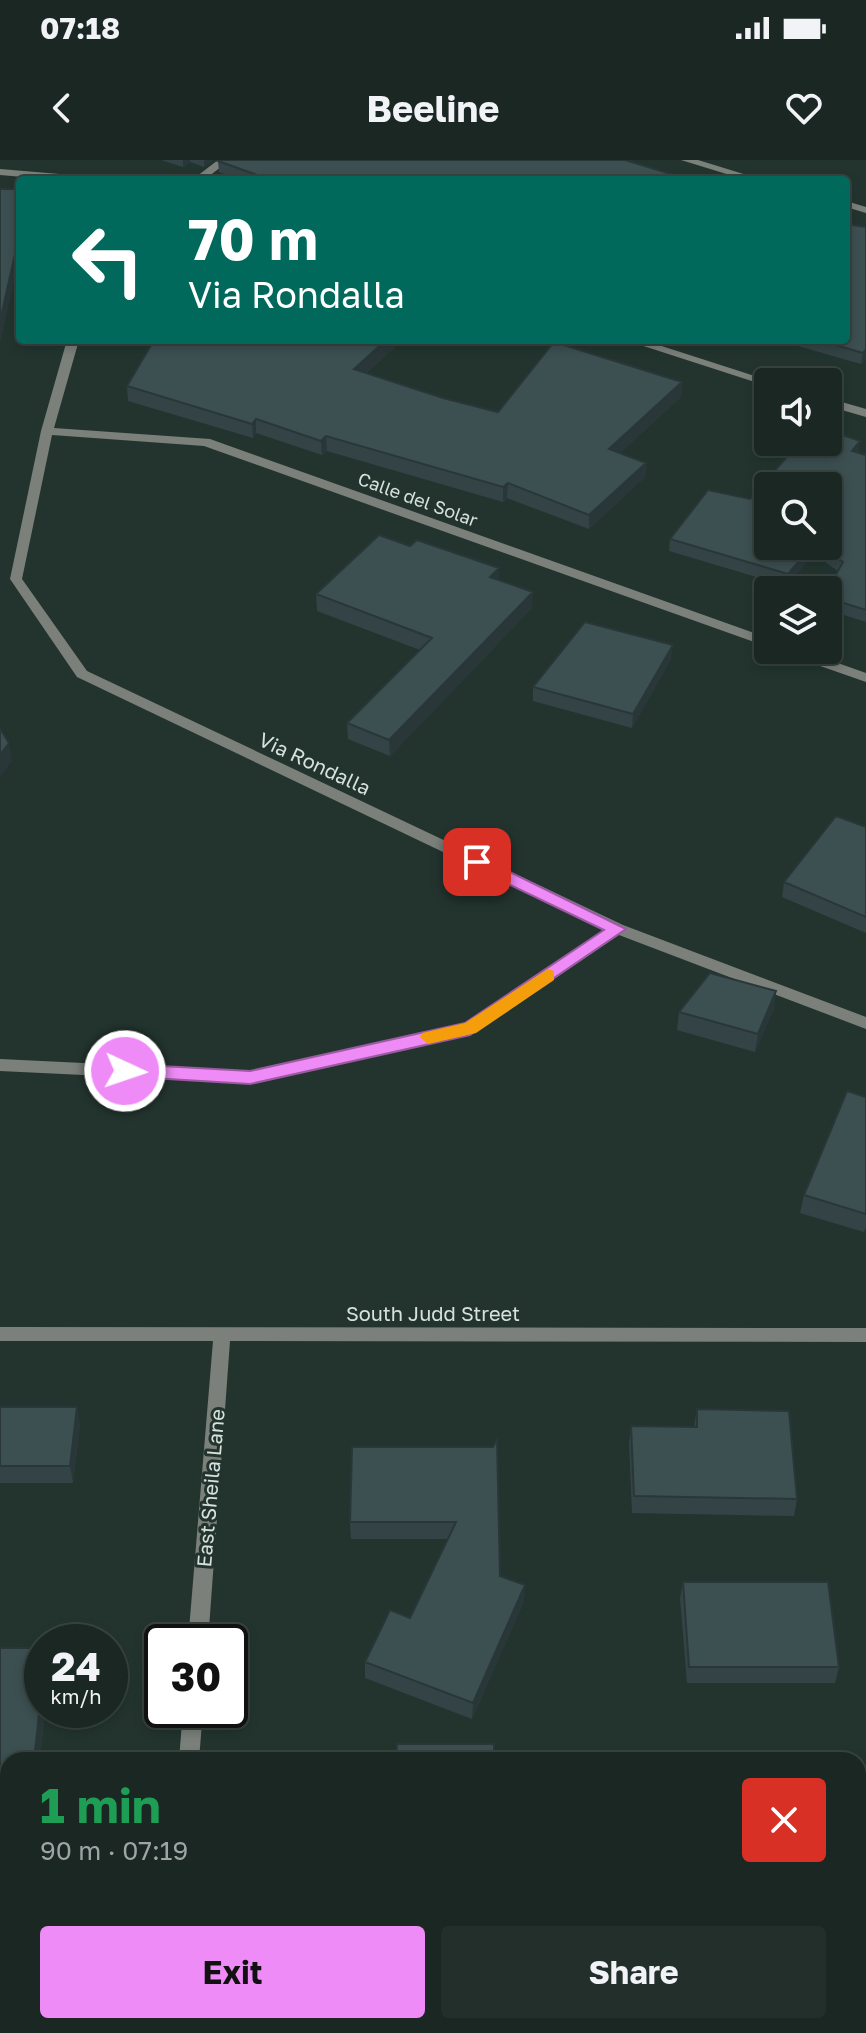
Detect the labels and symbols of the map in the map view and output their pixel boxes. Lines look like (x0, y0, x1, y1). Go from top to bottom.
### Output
street label: Calle del Solar (355, 467, 481, 531)
street label: Via Rondalla (255, 727, 375, 799)
pin (443, 828, 511, 896)
position arrow (83, 1029, 167, 1113)
street label: South Judd Street (346, 1301, 520, 1325)
street label: East Sheila Lane (191, 1408, 229, 1568)
speed limit sign: 30 (144, 1624, 248, 1728)

